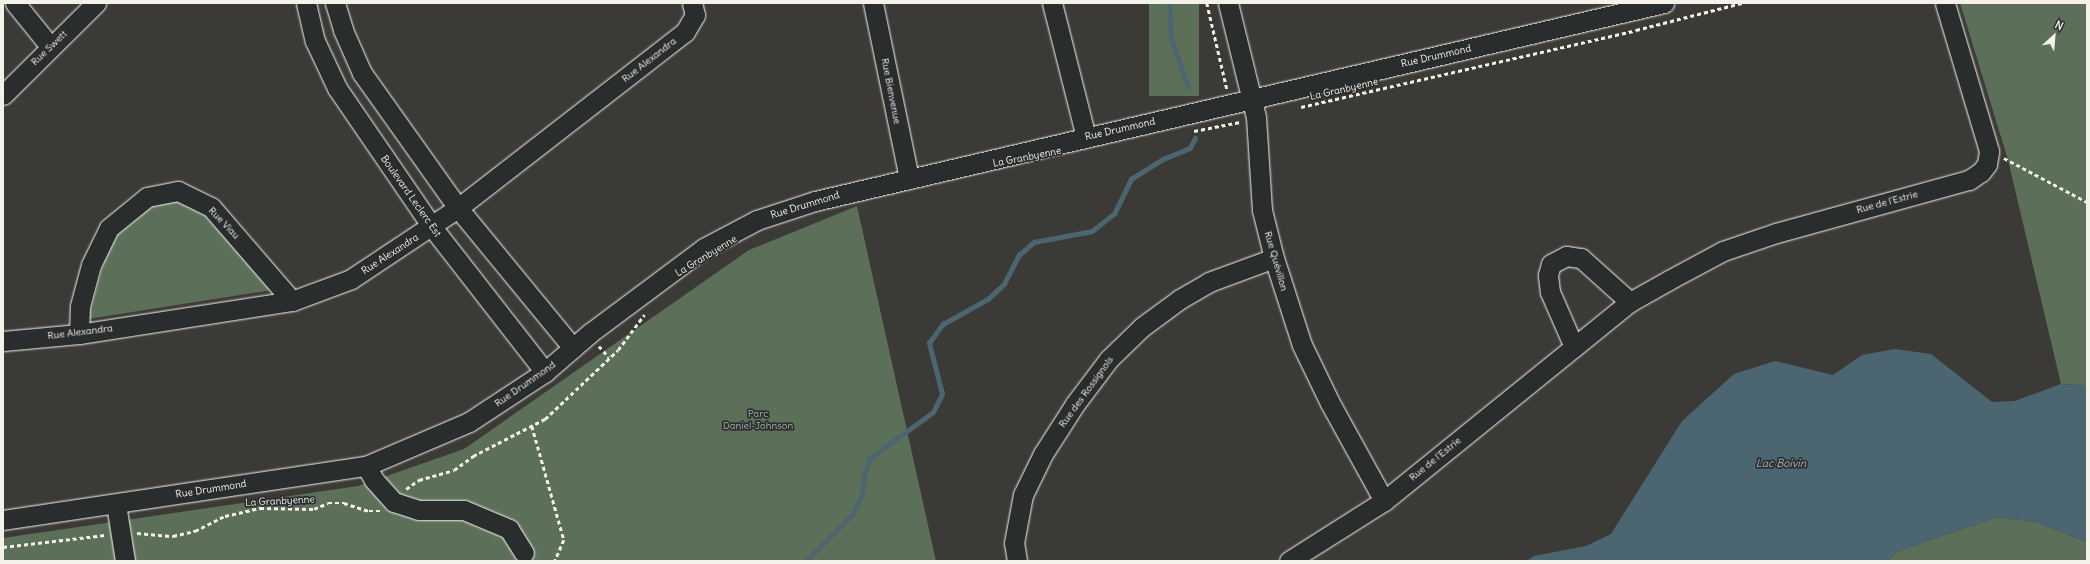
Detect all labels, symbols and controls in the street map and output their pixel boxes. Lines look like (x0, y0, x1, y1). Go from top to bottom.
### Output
north arrow (2034, 16, 2074, 56)
text: N (2053, 17, 2066, 33)
street label: Rue Swett (29, 28, 69, 68)
street label: Rue Alexandra (619, 35, 679, 85)
street label: Rue Drummond (1400, 42, 1472, 70)
street label: Rue Bienvenue (879, 57, 903, 125)
street label: La Granbyenne (1309, 75, 1379, 103)
street label: Rue Drummond (1084, 115, 1156, 143)
street label: La Granbyenne (992, 144, 1062, 170)
street label: Boulevard Leclerc Est (378, 153, 444, 239)
street label: Rue de l'Estrie (1855, 188, 1919, 216)
street label: Rue Drummond (769, 189, 841, 221)
street label: Rue Viau (206, 204, 242, 242)
street label: Rue Quévillon (1262, 230, 1290, 292)
street label: Rue Alexandra (359, 231, 421, 277)
street label: La Granbyenne (673, 233, 739, 279)
street label: Rue Alexandra (47, 322, 113, 342)
street label: Rue des Rossignols (1056, 354, 1116, 430)
street label: Rue Drummond (492, 359, 558, 409)
park label: Parc Daniel-Johnson (723, 407, 793, 430)
street label: Rue de l'Estrie (1407, 434, 1463, 484)
water label: Lac Boivin (1756, 456, 1806, 470)
street label: Rue Drummond (175, 477, 247, 501)
street label: La Granbyenne (245, 493, 315, 509)

